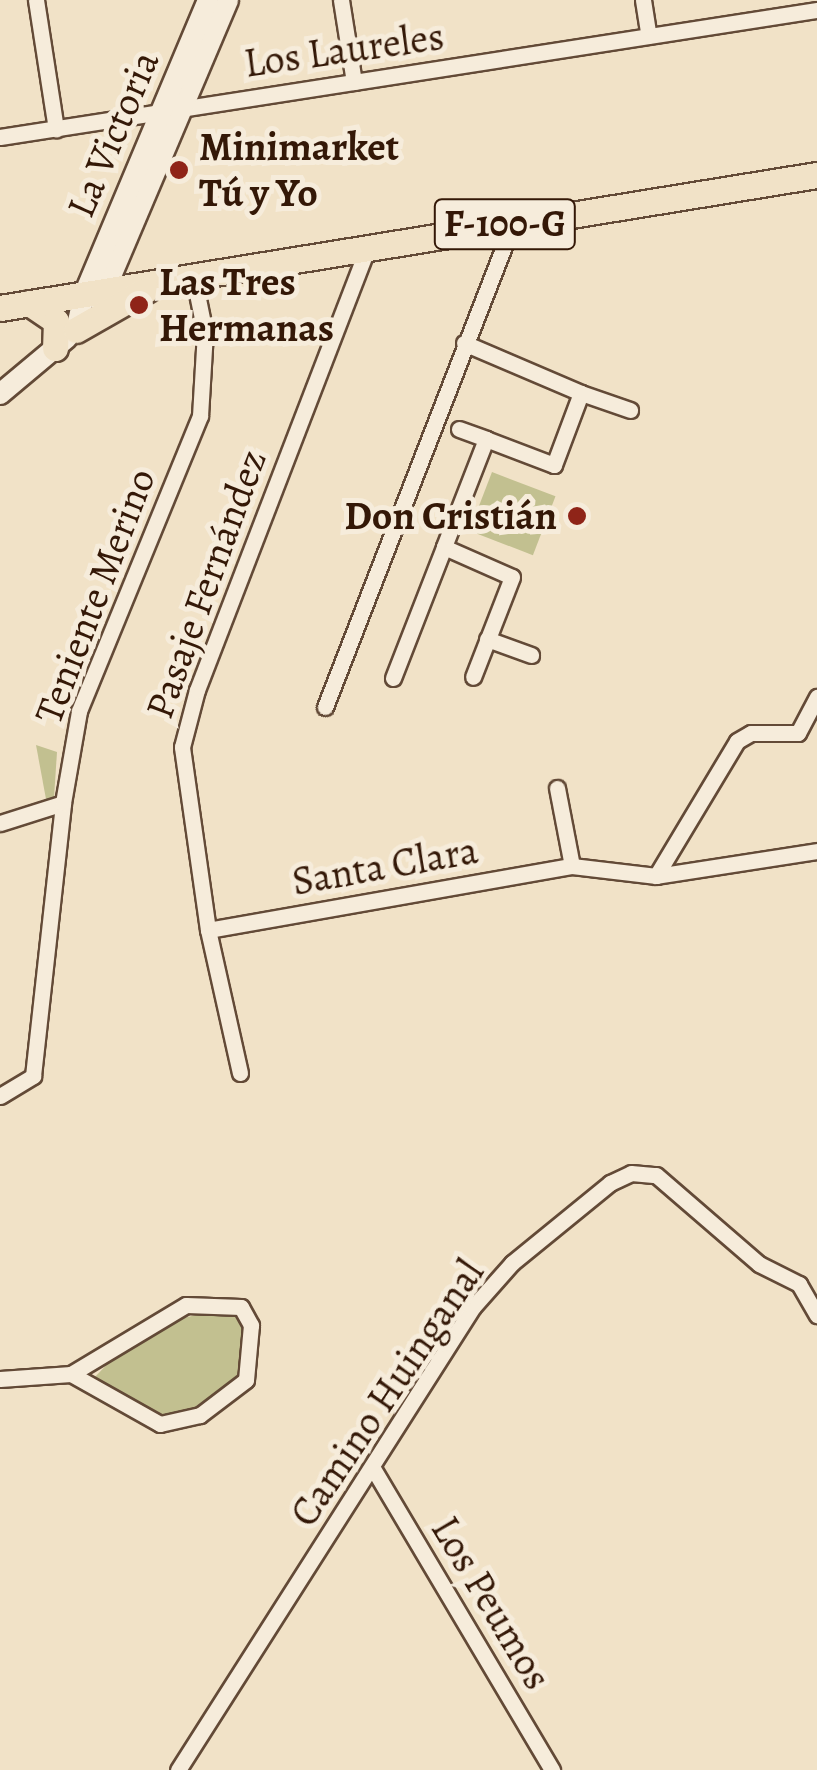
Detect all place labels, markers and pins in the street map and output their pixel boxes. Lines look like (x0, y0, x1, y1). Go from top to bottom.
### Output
place label: Minimarket Tú y Yo (199, 123, 399, 217)
marker: Minimarket Tú y Yo (168, 159, 190, 181)
place label: Las Tres Hermanas (159, 258, 334, 352)
marker: Las Tres Hermanas (128, 294, 150, 316)
place label: Don Cristián (344, 492, 557, 540)
marker: Don Cristián (566, 505, 588, 527)

